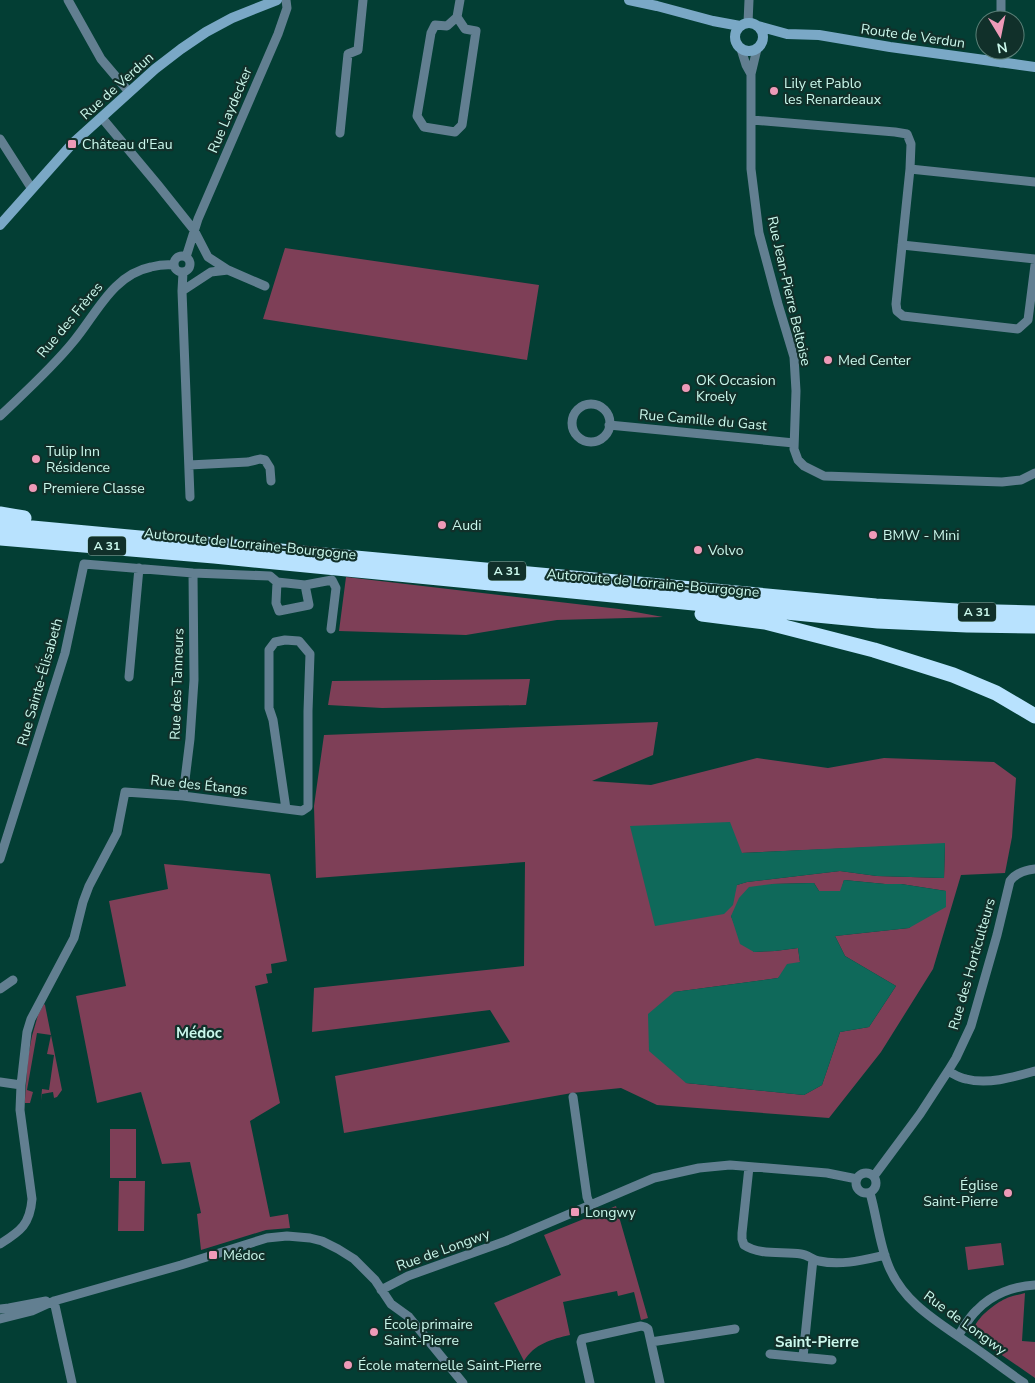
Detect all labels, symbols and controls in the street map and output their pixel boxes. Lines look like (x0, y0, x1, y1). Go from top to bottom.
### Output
north arrow (975, 10, 1025, 60)
street label: Route de Verdun (860, 19, 966, 53)
text: N (995, 37, 1009, 58)
street label: Rue de Verdun (76, 48, 158, 124)
street label: Rue Laydecker (203, 64, 257, 156)
place label: Lily et Pablo les Renardeaux (784, 74, 882, 109)
marker: Lily et Pablo les Renardeaux (768, 85, 780, 97)
place label: Château d'Eau (82, 135, 173, 154)
marker: Château d'Eau (66, 138, 78, 150)
street label: Rue Jean-Pierre Beltoise (763, 214, 815, 368)
street label: Rue des Frères (33, 278, 107, 362)
place label: Med Center (838, 351, 911, 370)
marker: Med Center (822, 354, 834, 366)
place label: OK Occasion Kroely (696, 371, 776, 406)
marker: OK Occasion Kroely (680, 382, 692, 394)
street label: Rue Camille du Gast (638, 405, 768, 435)
place label: Tulip Inn Résidence (46, 442, 110, 477)
marker: Tulip Inn Résidence (30, 453, 42, 465)
place label: Premiere Classe (43, 479, 145, 498)
marker: Premiere Classe (27, 482, 39, 494)
place label: Audi (452, 516, 481, 535)
marker: Audi (436, 519, 448, 531)
street label: Autoroute de Lorraine-Bourgogne (143, 523, 357, 565)
place label: BMW - Mini (883, 526, 959, 545)
marker: BMW - Mini (867, 529, 879, 541)
road number: A 31 (88, 536, 126, 556)
place label: Volvo (707, 541, 744, 560)
marker: Volvo (692, 544, 704, 556)
road number: A 31 (488, 562, 526, 580)
street label: Autoroute de Lorraine-Bourgogne (546, 564, 760, 602)
road number: A 31 (958, 602, 996, 622)
street label: Rue Sainte-Élisabeth (13, 616, 67, 748)
street label: Rue des Tanneurs (166, 628, 188, 740)
street label: Rue des Étangs (150, 770, 249, 800)
street label: Rue des Horticulteurs (944, 896, 1000, 1032)
district label: Médoc (176, 1023, 222, 1043)
place label: Église Saint-Pierre (923, 1176, 998, 1211)
marker: Église Saint-Pierre (1002, 1187, 1014, 1199)
place label: Longwy (585, 1203, 637, 1222)
marker: Longwy (569, 1206, 581, 1218)
street label: Rue de Longwy (394, 1224, 493, 1276)
place label: Médoc (223, 1246, 265, 1265)
marker: Médoc (207, 1249, 219, 1261)
street label: Rue de Longwy (920, 1286, 1011, 1360)
place label: École primaire Saint-Pierre (384, 1315, 473, 1350)
marker: École primaire Saint-Pierre (368, 1326, 380, 1338)
district label: Saint-Pierre (775, 1332, 859, 1352)
place label: École maternelle Saint-Pierre (358, 1356, 542, 1375)
marker: École maternelle Saint-Pierre (342, 1359, 354, 1371)

